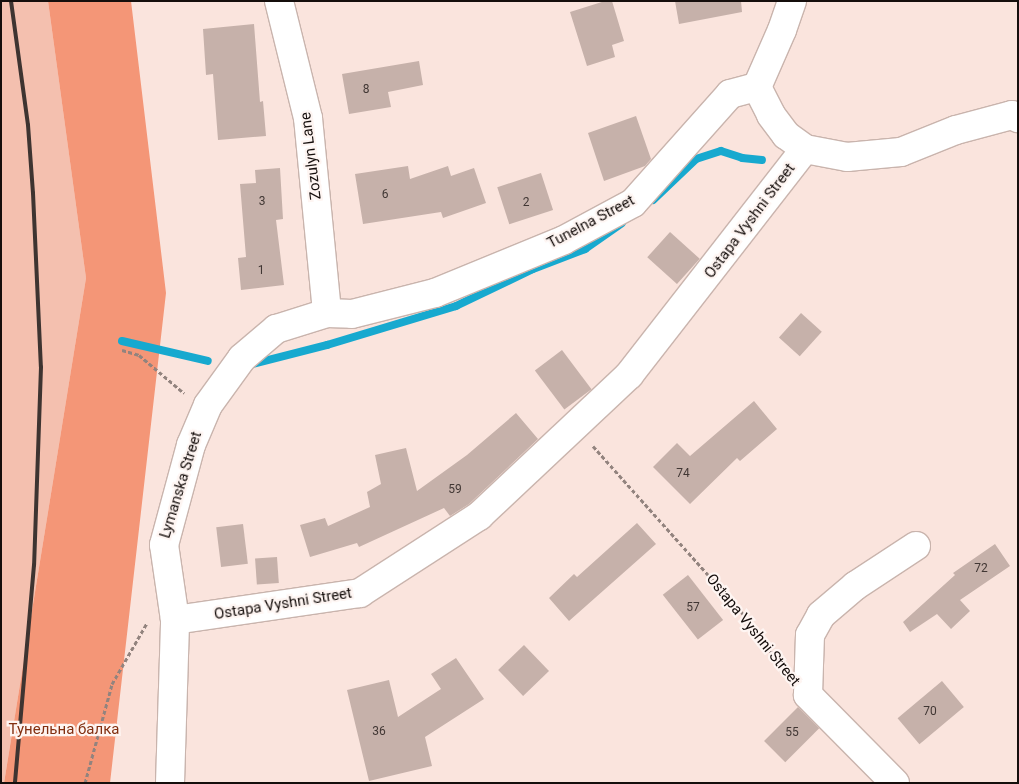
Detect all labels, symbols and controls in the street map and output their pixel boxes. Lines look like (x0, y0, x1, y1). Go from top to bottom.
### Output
house number: 8 (363, 83, 369, 97)
street label: Zozulyn Lane (297, 111, 325, 201)
street label: Ostapa Vyshni Street (701, 160, 799, 282)
house number: 6 (382, 188, 388, 202)
street label: Tunelna Street (544, 191, 638, 253)
house number: 3 (259, 195, 265, 209)
house number: 2 (523, 196, 529, 210)
house number: 1 (258, 264, 264, 278)
street label: Lymanska Street (156, 429, 206, 541)
house number: 74 (676, 467, 690, 481)
house number: 59 (448, 483, 462, 497)
house number: 72 (974, 562, 988, 576)
street label: Ostapa Vyshni Street (702, 570, 804, 690)
street label: Ostapa Vyshni Street (213, 584, 353, 624)
house number: 57 (686, 601, 700, 615)
house number: 70 (923, 705, 937, 719)
park label: Тунельна балка (9, 721, 119, 739)
house number: 36 (372, 725, 386, 739)
house number: 55 (785, 726, 799, 740)

